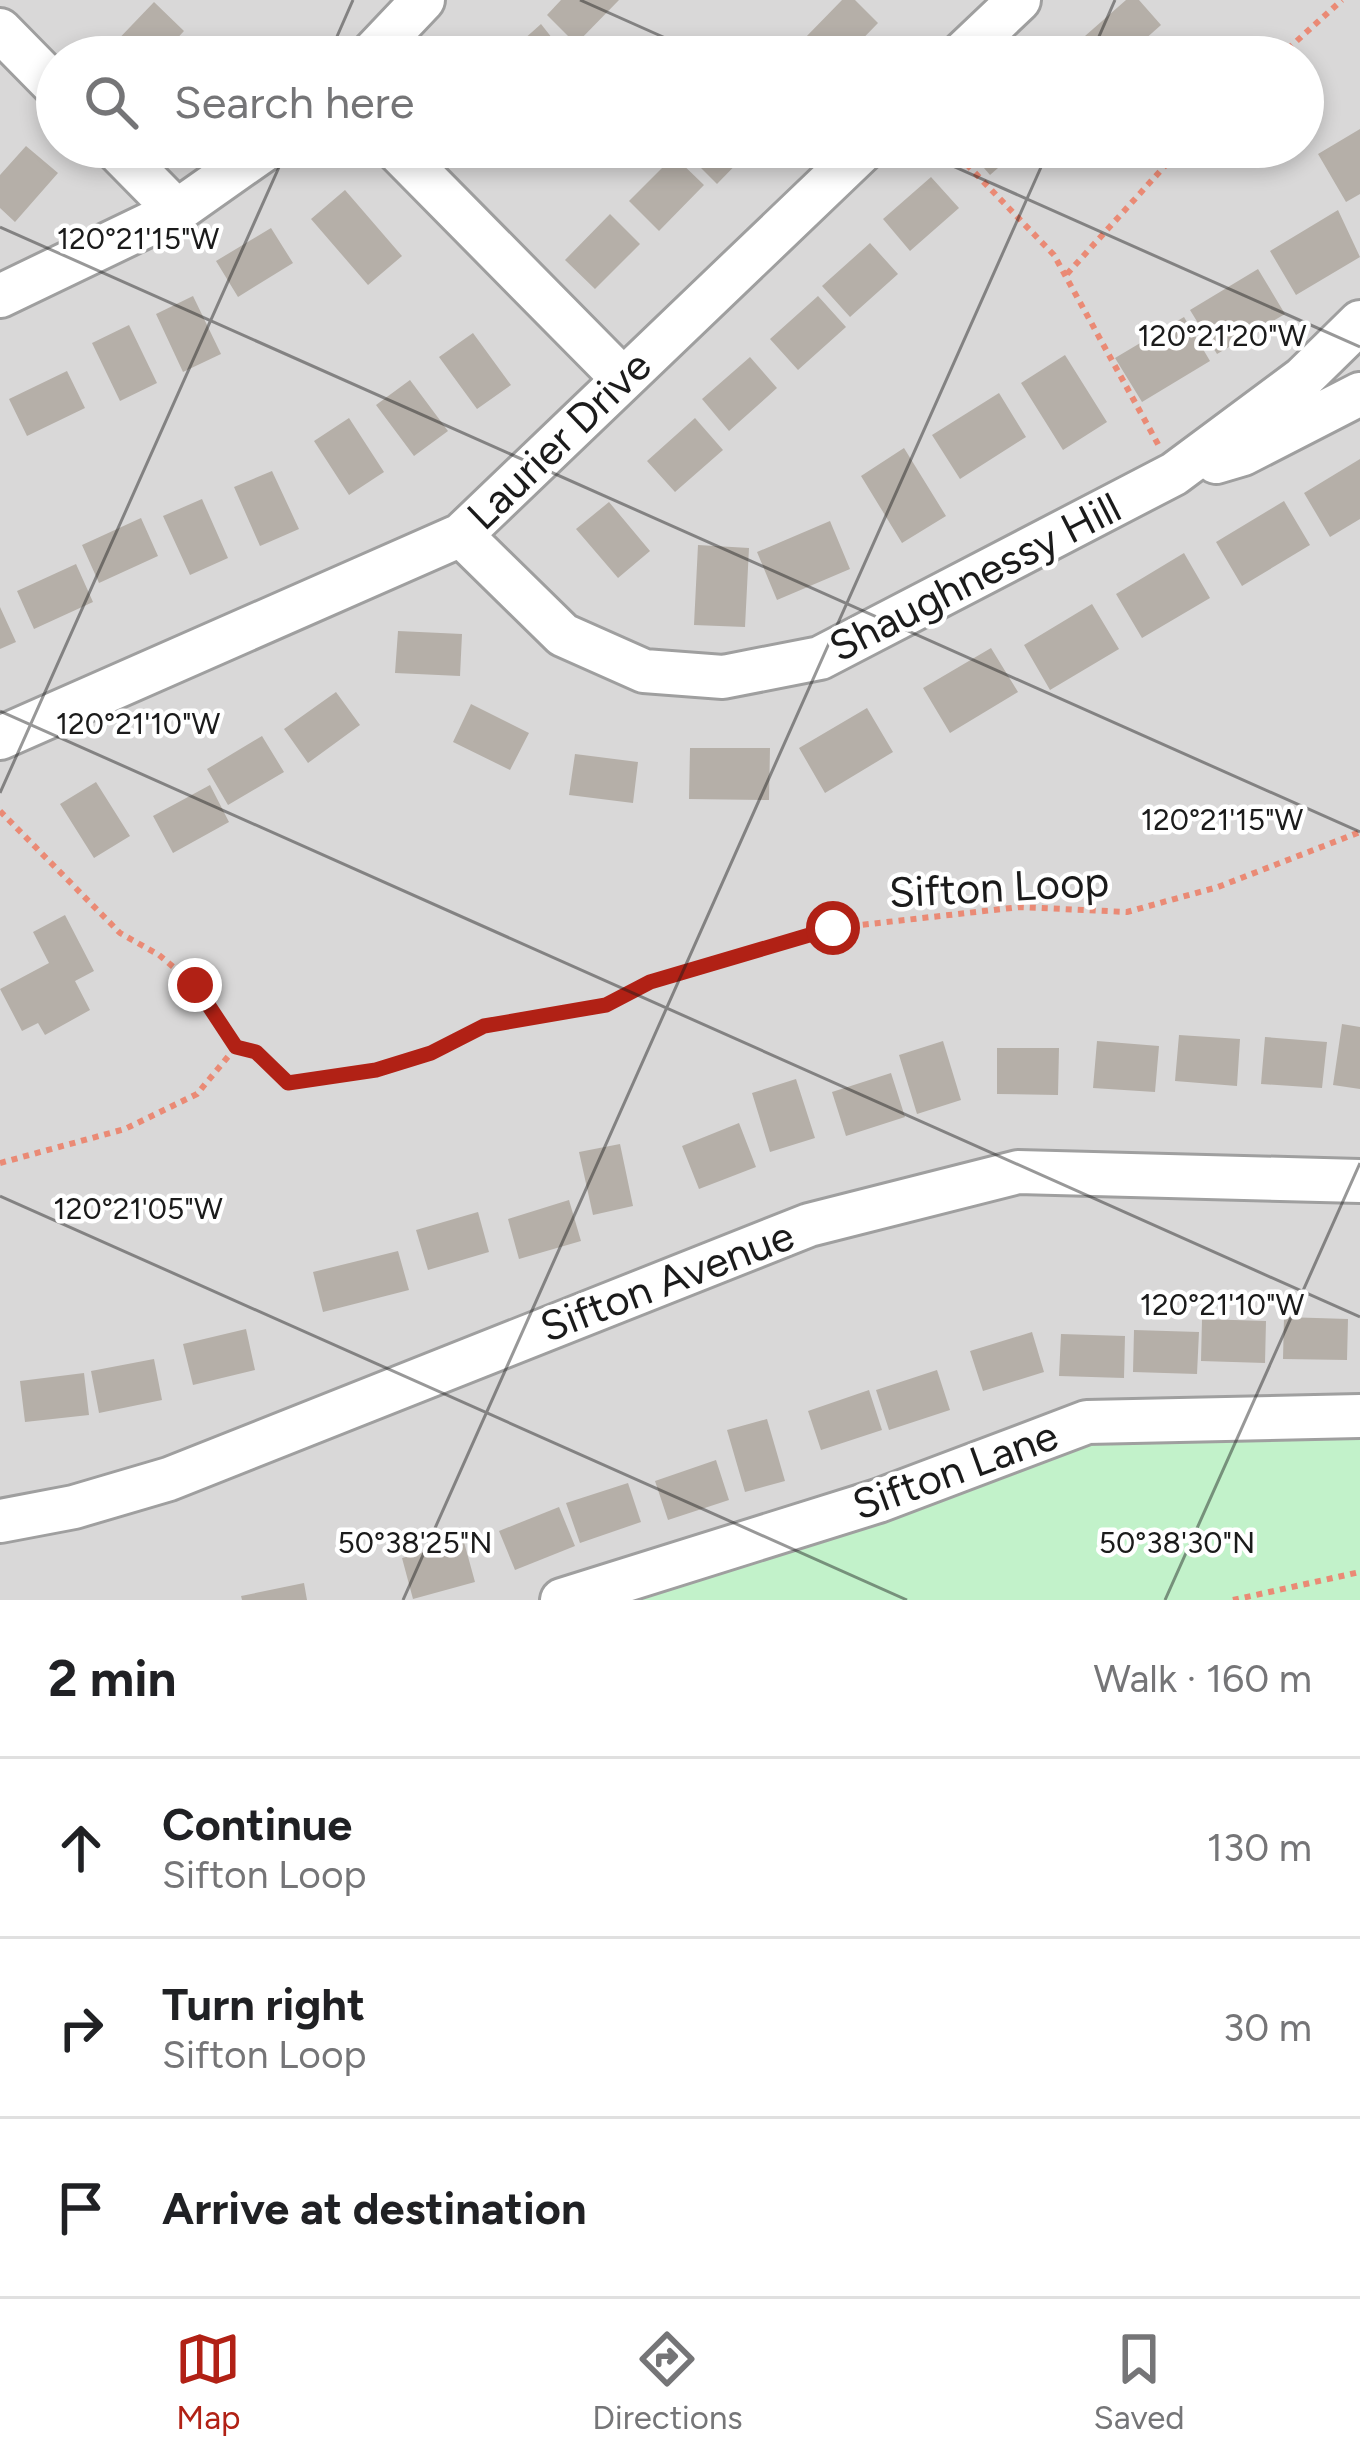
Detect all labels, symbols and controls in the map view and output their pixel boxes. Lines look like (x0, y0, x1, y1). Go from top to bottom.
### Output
search box (36, 36, 1324, 168)
icon: search (78, 69, 144, 135)
text: Search here (174, 75, 414, 129)
text: 120°21'15"W (57, 220, 220, 257)
text: 120°21'20"W (1137, 317, 1307, 354)
street label: Laurier Drive (457, 340, 661, 540)
street label: Shaughnessy Hill (821, 482, 1129, 672)
text: 120°21'10"W (56, 705, 221, 742)
text: 120°21'15"W (1141, 801, 1304, 838)
street label: Sifton Loop (888, 856, 1110, 918)
route start (806, 901, 860, 955)
route end (168, 958, 222, 1012)
text: 120°21'05"W (53, 1190, 223, 1227)
street label: Sifton Avenue (533, 1209, 801, 1353)
text: 120°21'10"W (1140, 1286, 1305, 1323)
street label: Sifton Lane (845, 1409, 1065, 1531)
text: 50°38'25"N (337, 1524, 493, 1561)
text: 50°38'30"N (1099, 1524, 1255, 1561)
text: 2 min (48, 1648, 176, 1709)
text: Walk · 160 m (1094, 1655, 1312, 1702)
text: Continue (162, 1797, 352, 1851)
icon: ahead (48, 1815, 114, 1881)
text: 130 m (1207, 1824, 1312, 1871)
text: Sifton Loop (162, 1851, 367, 1898)
text: Turn right (162, 1977, 365, 2031)
icon: right (48, 1995, 114, 2061)
text: 30 m (1223, 2004, 1312, 2051)
text: Sifton Loop (162, 2031, 367, 2078)
icon: arrive (48, 2175, 114, 2241)
text: Arrive at destination (162, 2181, 586, 2235)
tab: Map (175, 2326, 241, 2437)
tab: Directions (592, 2326, 743, 2437)
tab: Saved (1094, 2326, 1185, 2437)

